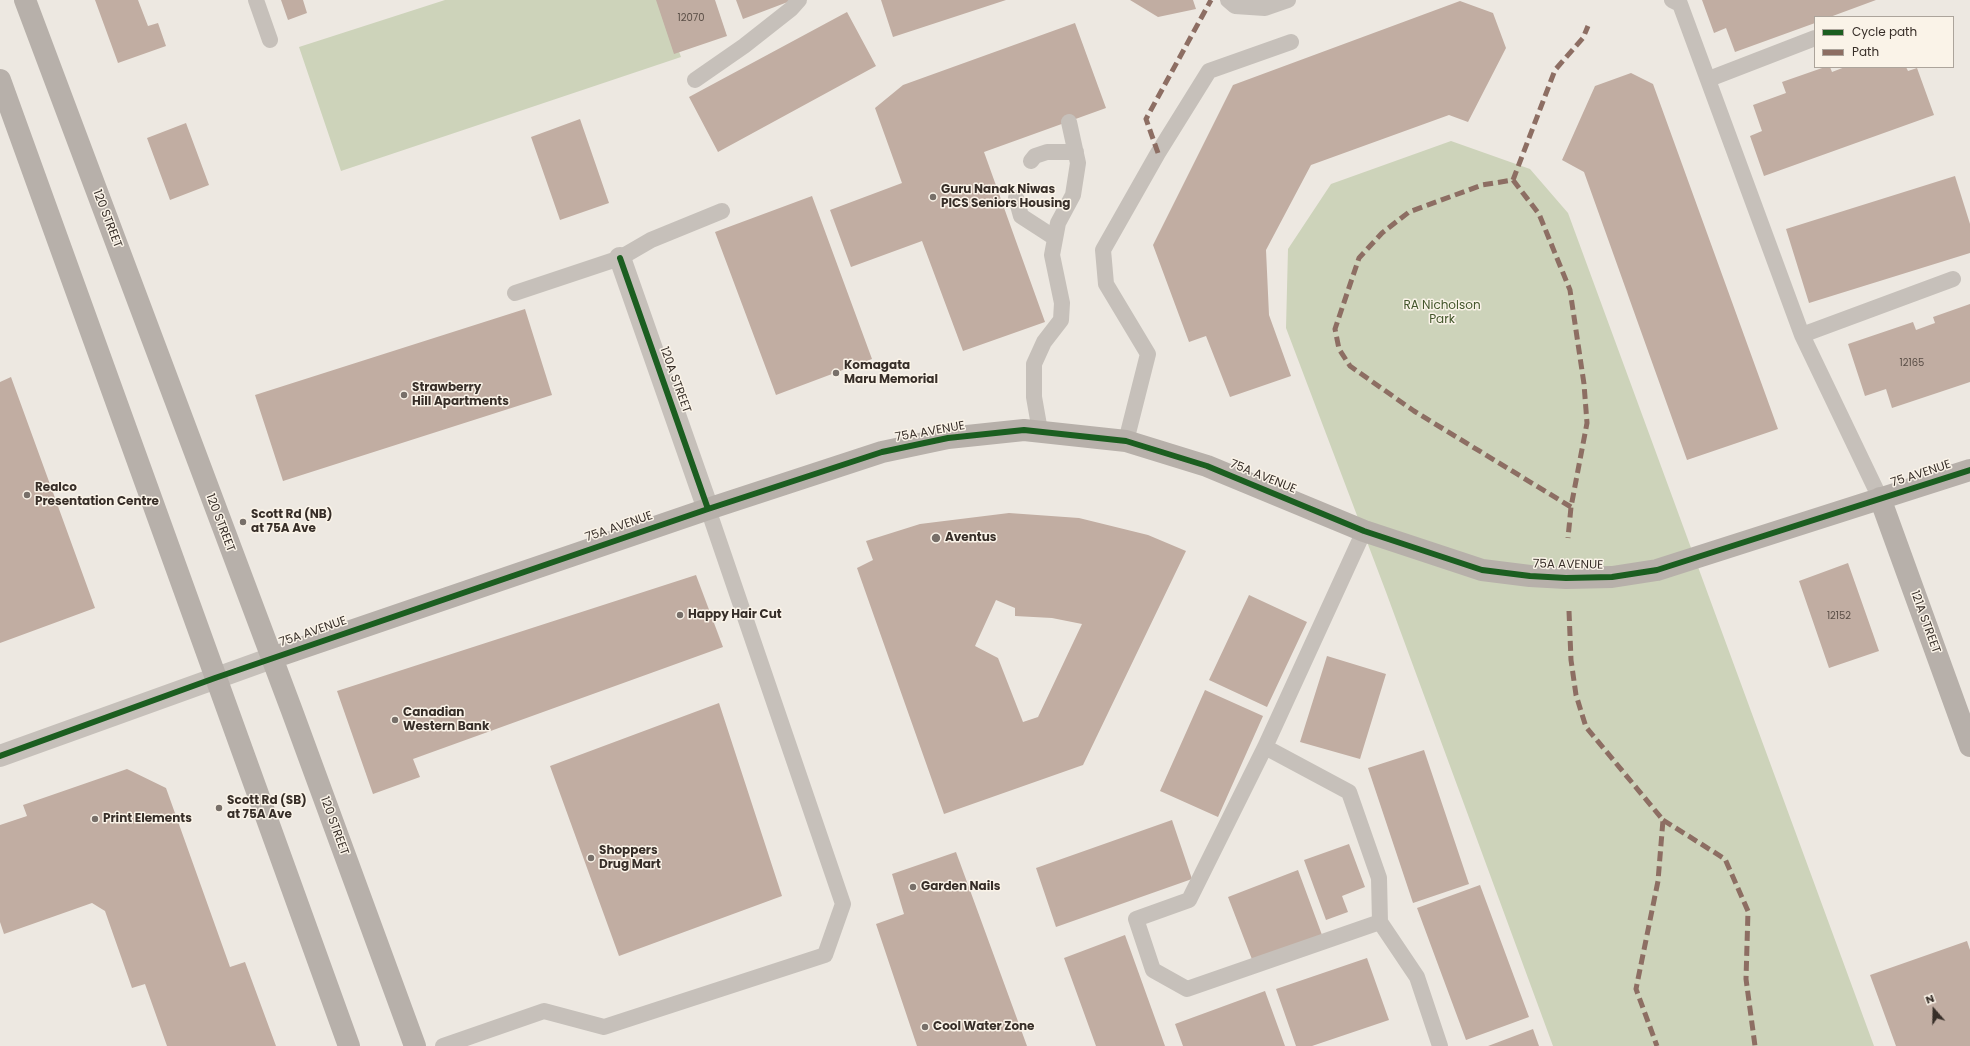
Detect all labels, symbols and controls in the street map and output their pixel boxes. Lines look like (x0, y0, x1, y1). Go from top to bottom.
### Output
house number: 12070 (678, 12, 704, 24)
legend (1814, 16, 1954, 68)
text: Cycle path (1852, 23, 1917, 40)
text: Path (1852, 43, 1879, 60)
place label: Guru Nanak Niwas PICS Seniors Housing (941, 183, 1070, 211)
street label: 120 STREET (89, 188, 125, 250)
marker: Guru Nanak Niwas PICS Seniors Housing (928, 192, 938, 202)
park label: RA Nicholson Park (1403, 299, 1481, 327)
street label: 120A STREET (656, 345, 694, 415)
house number: 12165 (1900, 357, 1924, 369)
place label: Komagata Maru Memorial (844, 359, 938, 387)
marker: Komagata Maru Memorial (831, 368, 841, 378)
place label: Strawberry Hill Apartments (412, 381, 509, 409)
marker: Strawberry Hill Apartments (399, 390, 409, 400)
street label: 75A AVENUE (894, 419, 966, 445)
street label: 75A AVENUE (1228, 457, 1298, 497)
street label: 75 AVENUE (1889, 458, 1953, 490)
place label: Realco Presentation Centre (35, 481, 159, 509)
marker: Realco Presentation Centre (22, 490, 32, 500)
street label: 120 STREET (202, 492, 238, 554)
place label: Scott Rd (NB) at 75A Ave (251, 508, 332, 536)
street label: 75A AVENUE (583, 509, 655, 545)
marker: Scott Rd (NB) at 75A Ave (238, 517, 248, 527)
place label: Aventus (945, 531, 996, 545)
marker: Aventus (930, 532, 942, 544)
street label: 75A AVENUE (1533, 557, 1603, 573)
street label: 121A STREET (1907, 589, 1943, 655)
place label: Happy Hair Cut (688, 608, 782, 622)
marker: Happy Hair Cut (675, 610, 685, 620)
house number: 12152 (1827, 610, 1851, 622)
street label: 75A AVENUE (277, 614, 349, 650)
place label: Canadian Western Bank (403, 706, 489, 734)
marker: Canadian Western Bank (390, 715, 400, 725)
place label: Scott Rd (SB) at 75A Ave (227, 794, 307, 822)
street label: 120 STREET (317, 795, 351, 857)
marker: Scott Rd (SB) at 75A Ave (214, 803, 224, 813)
place label: Print Elements (103, 812, 192, 826)
marker: Print Elements (90, 814, 100, 824)
place label: Shoppers Drug Mart (599, 844, 661, 872)
marker: Shoppers Drug Mart (586, 853, 596, 863)
place label: Garden Nails (921, 880, 1001, 894)
marker: Garden Nails (908, 882, 918, 892)
north arrow (1914, 990, 1954, 1030)
text: N (1923, 990, 1937, 1008)
place label: Cool Water Zone (933, 1020, 1035, 1034)
marker: Cool Water Zone (920, 1022, 930, 1032)

